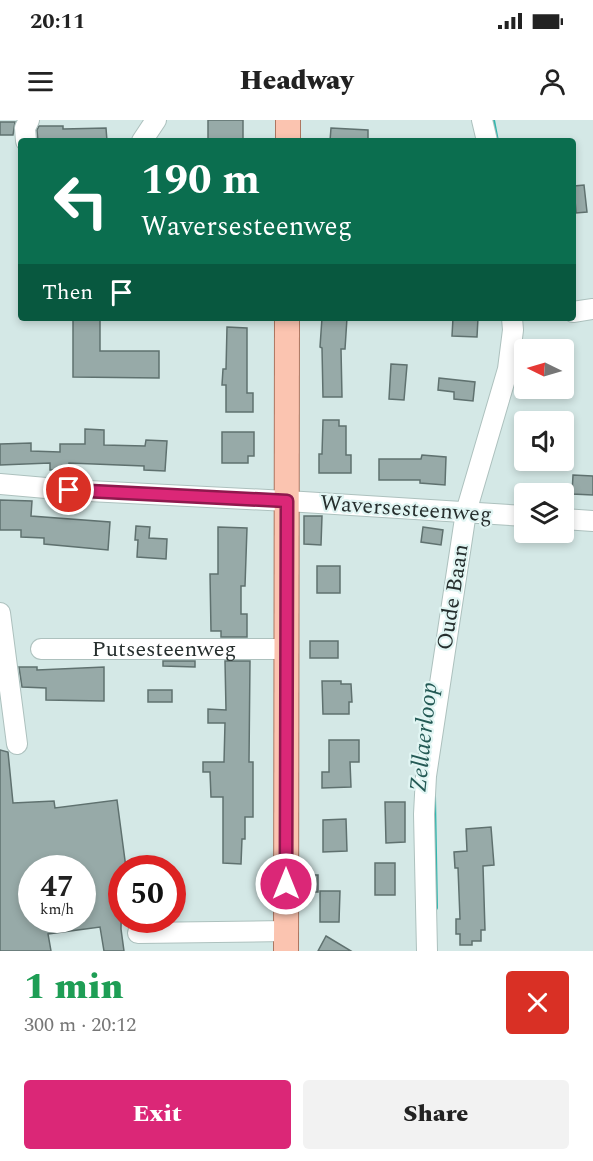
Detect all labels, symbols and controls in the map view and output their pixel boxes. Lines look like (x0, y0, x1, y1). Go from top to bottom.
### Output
text: 20:11 (30, 5, 85, 38)
text: Headway (240, 60, 353, 102)
icon: menu (24, 65, 57, 98)
icon: person (536, 65, 569, 98)
text: 190 m (141, 149, 260, 212)
icon: left (42, 162, 120, 240)
text: Waversesteenweg (141, 206, 352, 248)
text: Then (42, 276, 93, 309)
icon: arrive (105, 276, 138, 309)
north arrow (514, 339, 574, 399)
map controls (514, 339, 574, 543)
button: sound (514, 411, 574, 471)
pin (43, 464, 94, 515)
icon: arrive (52, 473, 85, 506)
button: layers (514, 483, 574, 543)
street label: Waversesteenweg (319, 487, 493, 531)
street label: Oude Baan (428, 541, 478, 653)
street label: Putsesteenweg (92, 633, 236, 666)
water label: Zellaerloop (400, 680, 448, 794)
position arrow (254, 852, 318, 916)
speed limit sign: 50 (108, 855, 186, 933)
text: 47 (40, 864, 74, 910)
text: km/h (40, 898, 74, 921)
text: 1 min (24, 960, 124, 1015)
button: close (506, 971, 569, 1034)
text: 300 m · 20:12 (24, 1010, 136, 1040)
button: Exit (24, 1080, 291, 1149)
button: Share (303, 1080, 569, 1149)

